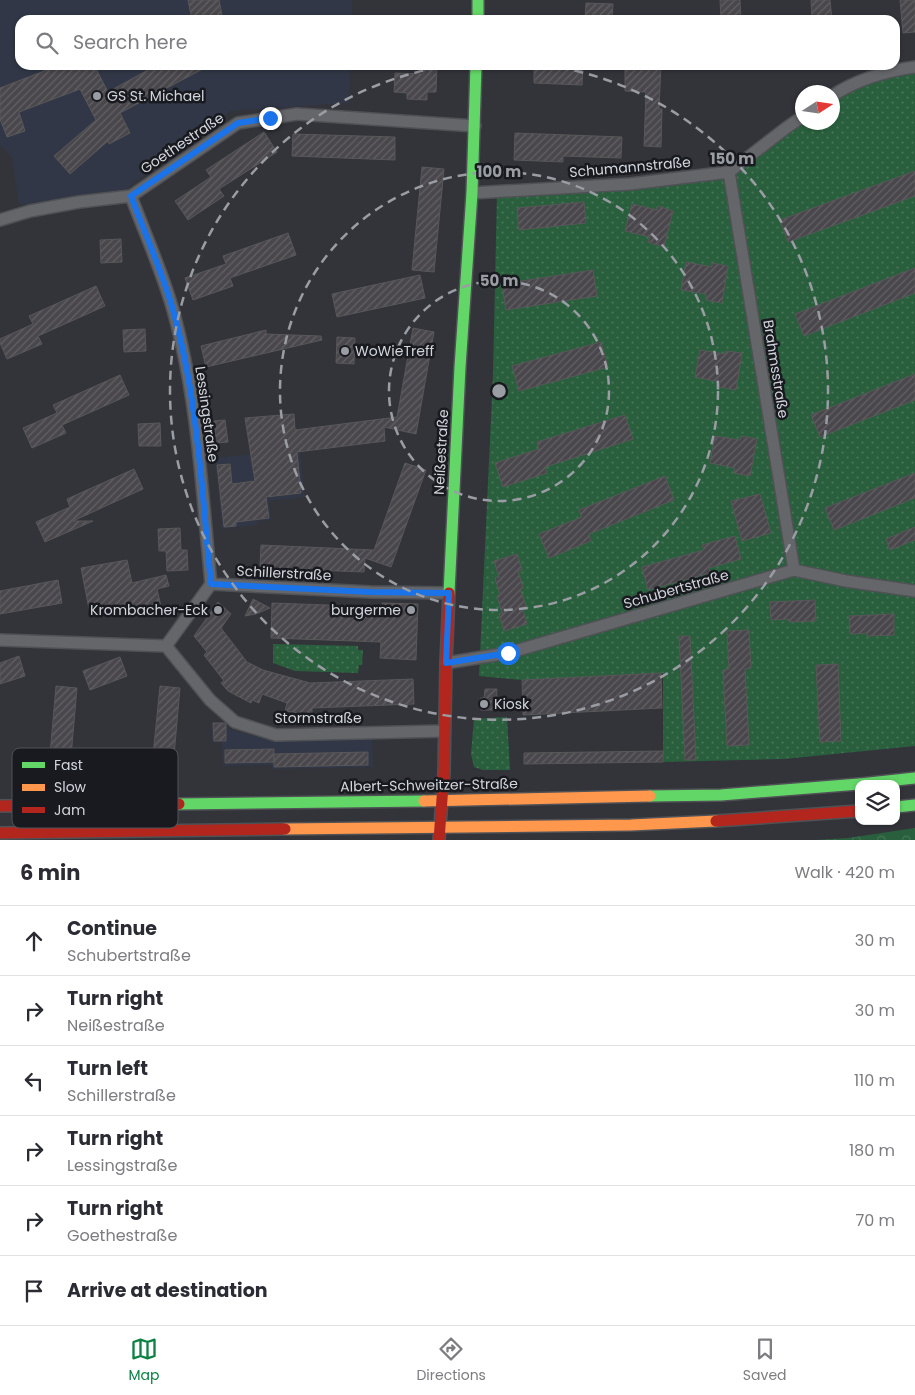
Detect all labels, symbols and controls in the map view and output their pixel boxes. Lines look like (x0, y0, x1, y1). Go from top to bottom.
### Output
search box (15, 15, 900, 70)
icon: search (33, 29, 61, 57)
text: Search here (73, 29, 187, 56)
north arrow (795, 85, 840, 130)
place label: GS St. Michael (107, 86, 204, 106)
marker: GS St. Michael (91, 90, 103, 102)
route end (259, 107, 282, 130)
street label: Goethestraße (136, 108, 228, 178)
text: 150 m (710, 148, 754, 169)
street label: Schumannstraße (568, 152, 692, 182)
text: 100 m (477, 161, 521, 182)
text: 50 m (480, 270, 518, 291)
street label: Brahmsstraße (758, 318, 794, 420)
place label: WoWieTreff (355, 341, 434, 361)
marker: WoWieTreff (339, 345, 351, 357)
street label: Lessingstraße (190, 365, 224, 463)
centre of rings (490, 382, 508, 400)
street label: Neißestraße (429, 408, 453, 495)
street label: Schillerstraße (236, 561, 332, 585)
street label: Schubertstraße (621, 564, 731, 614)
place label: Krombacher-Eck (90, 600, 209, 620)
place label: burgerme (331, 600, 401, 620)
marker: Krombacher-Eck (212, 604, 224, 616)
marker: burgerme (405, 604, 417, 616)
route start (497, 642, 520, 665)
place label: Kiosk (494, 694, 530, 714)
marker: Kiosk (478, 698, 490, 710)
street label: Stormstraße (274, 708, 362, 728)
legend (12, 748, 178, 828)
text: Fast (54, 755, 83, 775)
street label: Albert-Schweitzer-Straße (340, 773, 518, 797)
text: Slow (54, 777, 87, 797)
map controls (855, 780, 900, 825)
button: layers (855, 780, 900, 825)
text: Jam (54, 800, 85, 820)
text: 6 min (20, 858, 80, 887)
text: Walk · 420 m (794, 861, 895, 884)
text: Continue (67, 915, 157, 942)
icon: ahead (20, 927, 48, 955)
text: 30 m (855, 929, 895, 952)
text: Schubertstraße (67, 944, 191, 967)
text: Turn right (67, 985, 163, 1012)
icon: right (20, 997, 48, 1025)
text: 30 m (855, 999, 895, 1022)
text: Neißestraße (67, 1014, 165, 1037)
text: Turn left (67, 1055, 148, 1082)
icon: left (20, 1067, 48, 1095)
text: 110 m (854, 1069, 895, 1092)
text: Schillerstraße (67, 1084, 176, 1107)
text: Turn right (67, 1125, 163, 1152)
icon: right (20, 1137, 48, 1165)
text: 180 m (849, 1139, 895, 1162)
text: Lessingstraße (67, 1154, 177, 1177)
text: Turn right (67, 1195, 163, 1222)
icon: right (20, 1207, 48, 1235)
text: 70 m (855, 1209, 895, 1232)
text: Goethestraße (67, 1224, 177, 1247)
icon: arrive (20, 1277, 48, 1305)
text: Arrive at destination (67, 1277, 268, 1304)
tab: Map (128, 1335, 159, 1386)
tab: Directions (416, 1335, 486, 1386)
tab: Saved (743, 1335, 787, 1386)

